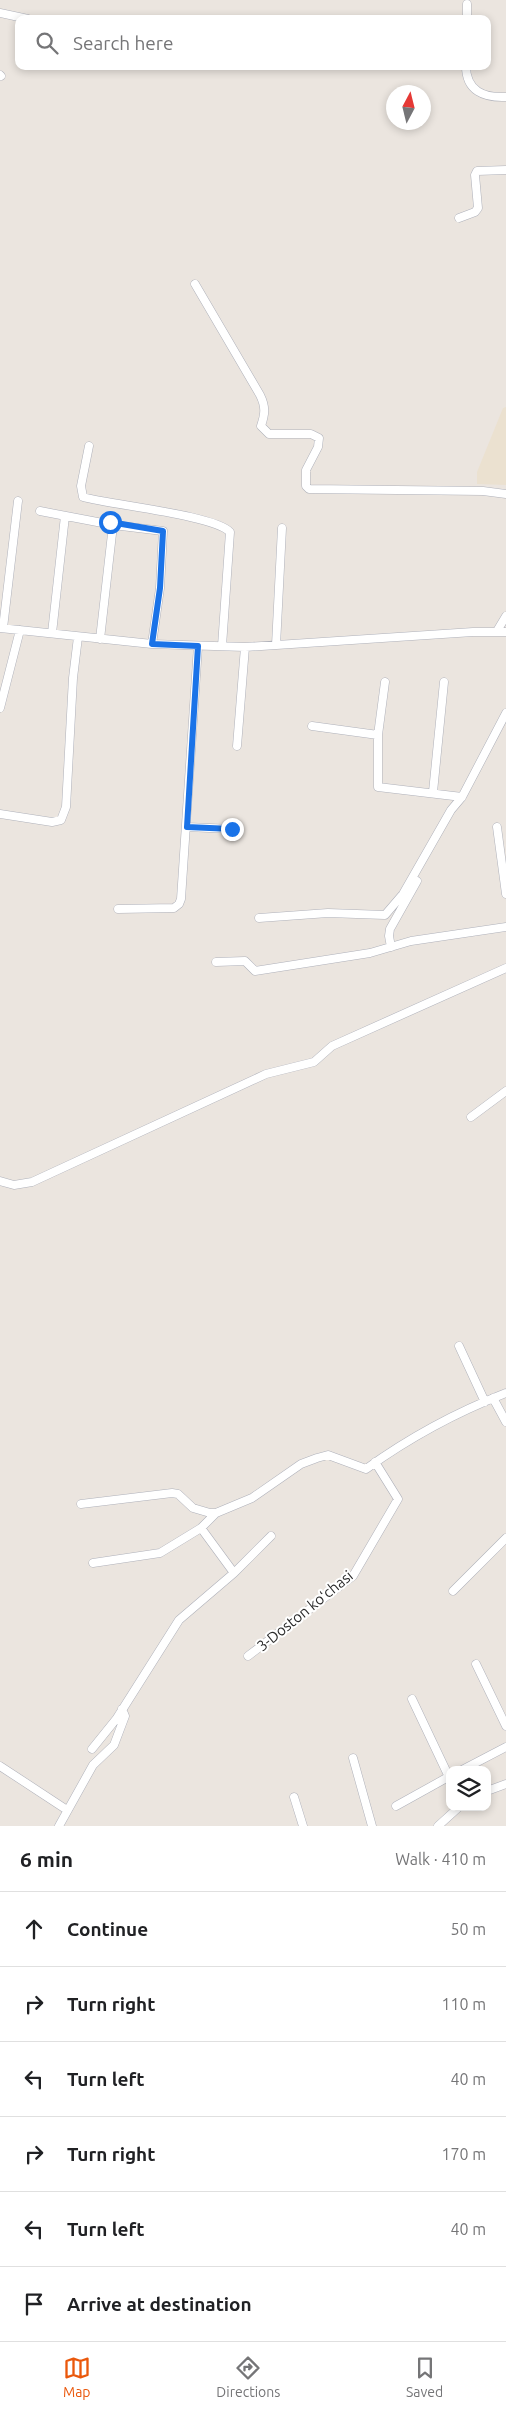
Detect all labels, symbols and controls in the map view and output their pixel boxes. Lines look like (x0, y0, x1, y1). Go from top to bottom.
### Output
search box (15, 15, 491, 70)
icon: search (33, 29, 61, 57)
text: Search here (73, 32, 173, 54)
north arrow (386, 85, 431, 130)
route start (99, 511, 122, 534)
route end (221, 818, 244, 841)
street label: 3-Doston koʻchasi (253, 1567, 356, 1654)
map controls (446, 1766, 491, 1811)
button: layers (446, 1766, 491, 1811)
text: 6 min (20, 1847, 73, 1871)
text: Walk · 410 m (395, 1850, 486, 1868)
icon: ahead (20, 1915, 48, 1943)
text: Continue (67, 1918, 148, 1940)
text: 50 m (450, 1920, 486, 1938)
icon: right (20, 1990, 48, 2018)
text: Turn right (67, 1993, 155, 2015)
text: 110 m (441, 1995, 486, 2013)
icon: left (20, 2065, 48, 2093)
text: Turn left (67, 2068, 145, 2090)
text: 40 m (450, 2070, 486, 2088)
icon: right (20, 2140, 48, 2168)
text: Turn right (67, 2143, 155, 2165)
text: 170 m (441, 2145, 486, 2163)
icon: left (20, 2215, 48, 2243)
text: Turn left (67, 2218, 145, 2240)
text: 40 m (450, 2220, 486, 2238)
icon: arrive (20, 2290, 48, 2318)
text: Arrive at destination (67, 2293, 252, 2315)
tab: Map (63, 2354, 91, 2400)
tab: Directions (216, 2354, 280, 2400)
tab: Saved (406, 2354, 443, 2400)

